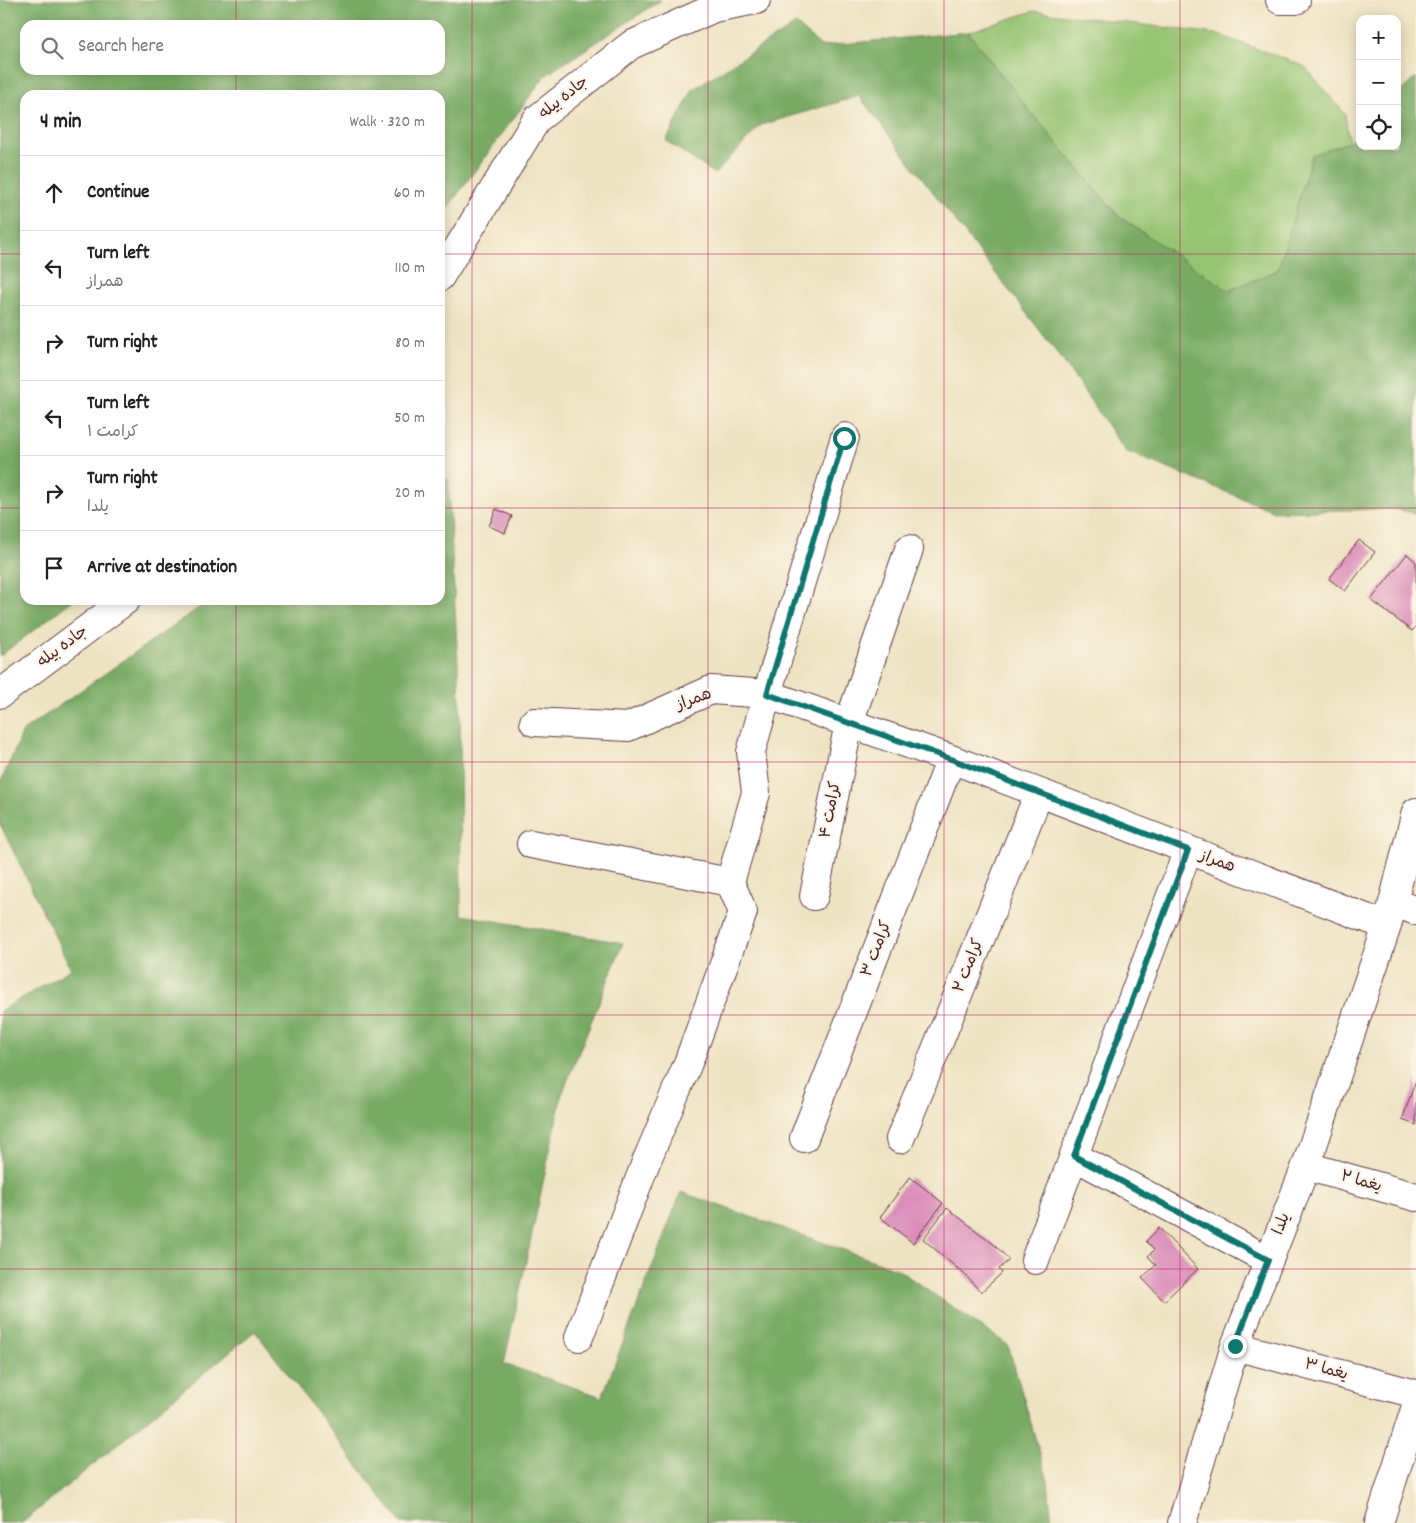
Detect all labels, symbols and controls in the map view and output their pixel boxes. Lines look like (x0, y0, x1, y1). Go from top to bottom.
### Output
map controls (1356, 15, 1401, 150)
button: + (1356, 15, 1401, 60)
search box (20, 20, 445, 75)
icon: search (38, 34, 66, 62)
text: Search here (78, 34, 164, 61)
button: − (1356, 60, 1401, 105)
street label: جاده بیله (534, 71, 594, 125)
button: locate (1356, 105, 1401, 150)
text: 4 min (40, 108, 82, 138)
text: Walk · 320 m (349, 111, 425, 134)
icon: ahead (40, 179, 68, 207)
text: Continue (87, 180, 149, 207)
text: 60 m (394, 182, 425, 205)
text: Turn left (87, 241, 150, 268)
icon: left (40, 254, 68, 282)
text: 110 m (395, 257, 425, 280)
text: همراز (87, 271, 123, 294)
icon: right (40, 329, 68, 357)
text: Turn right (87, 330, 158, 357)
text: 80 m (395, 332, 425, 355)
text: Turn left (87, 391, 150, 418)
icon: left (40, 404, 68, 432)
text: 50 m (394, 407, 425, 430)
text: کرامت ۱ (87, 421, 138, 444)
route start (833, 427, 856, 450)
text: Turn right (87, 466, 158, 493)
icon: right (40, 479, 68, 507)
text: 20 m (395, 482, 425, 505)
text: یلدا (87, 496, 109, 519)
icon: arrive (40, 554, 68, 582)
text: Arrive at destination (87, 555, 237, 582)
street label: جاده بیله (33, 620, 93, 674)
street label: همراز (671, 683, 715, 718)
street label: کرامت ۴ (814, 779, 848, 840)
street label: همراز (1194, 844, 1238, 879)
street label: کرامت ۳ (856, 917, 898, 981)
street label: کرامت ۲ (948, 935, 990, 996)
street label: یغما ۲ (1338, 1165, 1384, 1199)
street label: یلدا (1267, 1210, 1297, 1238)
route end (1224, 1335, 1247, 1358)
street label: یغما ۳ (1302, 1353, 1350, 1387)

